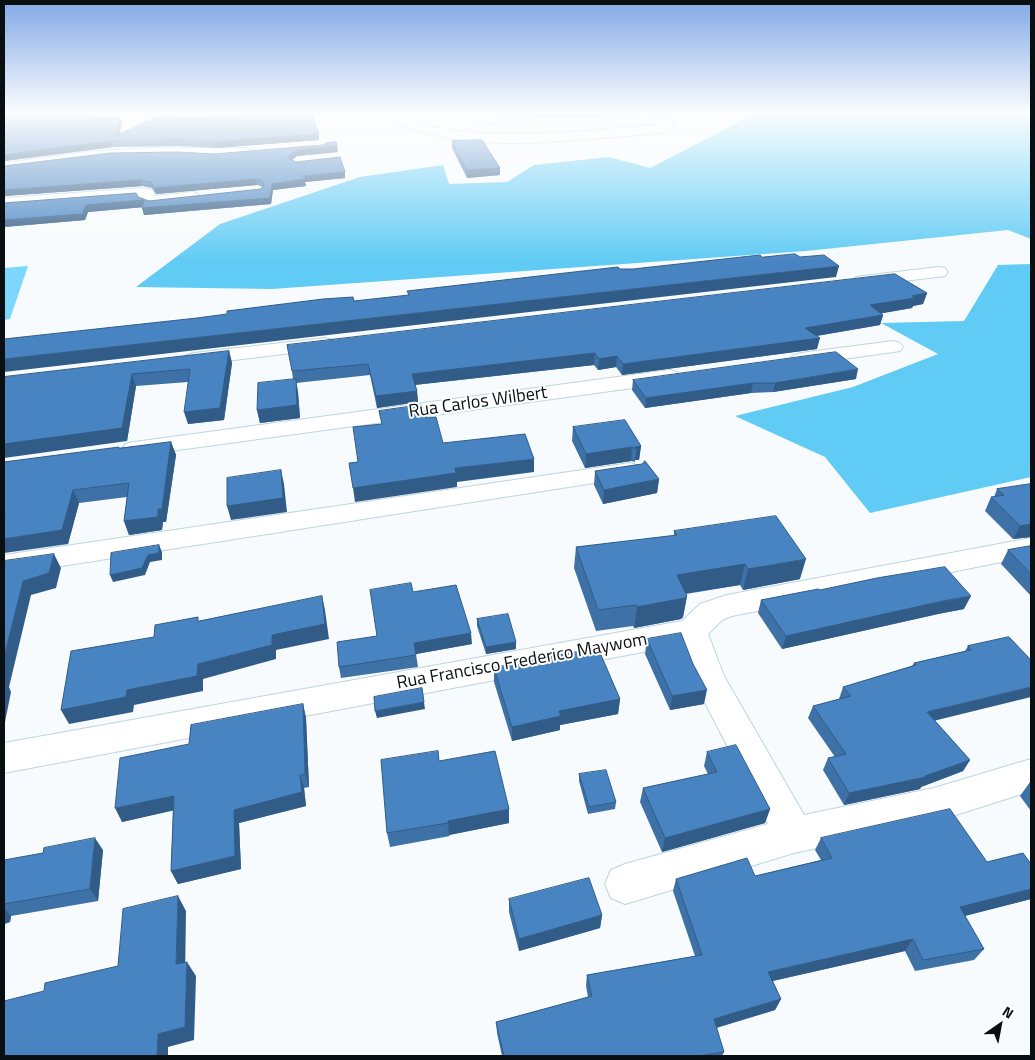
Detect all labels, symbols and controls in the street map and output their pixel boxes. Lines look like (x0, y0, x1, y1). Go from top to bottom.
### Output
street label: Rua Carlos Wilbert (407, 383, 549, 423)
street label: Rua Francisco Frederico Maywom (395, 629, 649, 695)
north arrow (975, 1000, 1025, 1050)
text: N (999, 1001, 1018, 1023)

